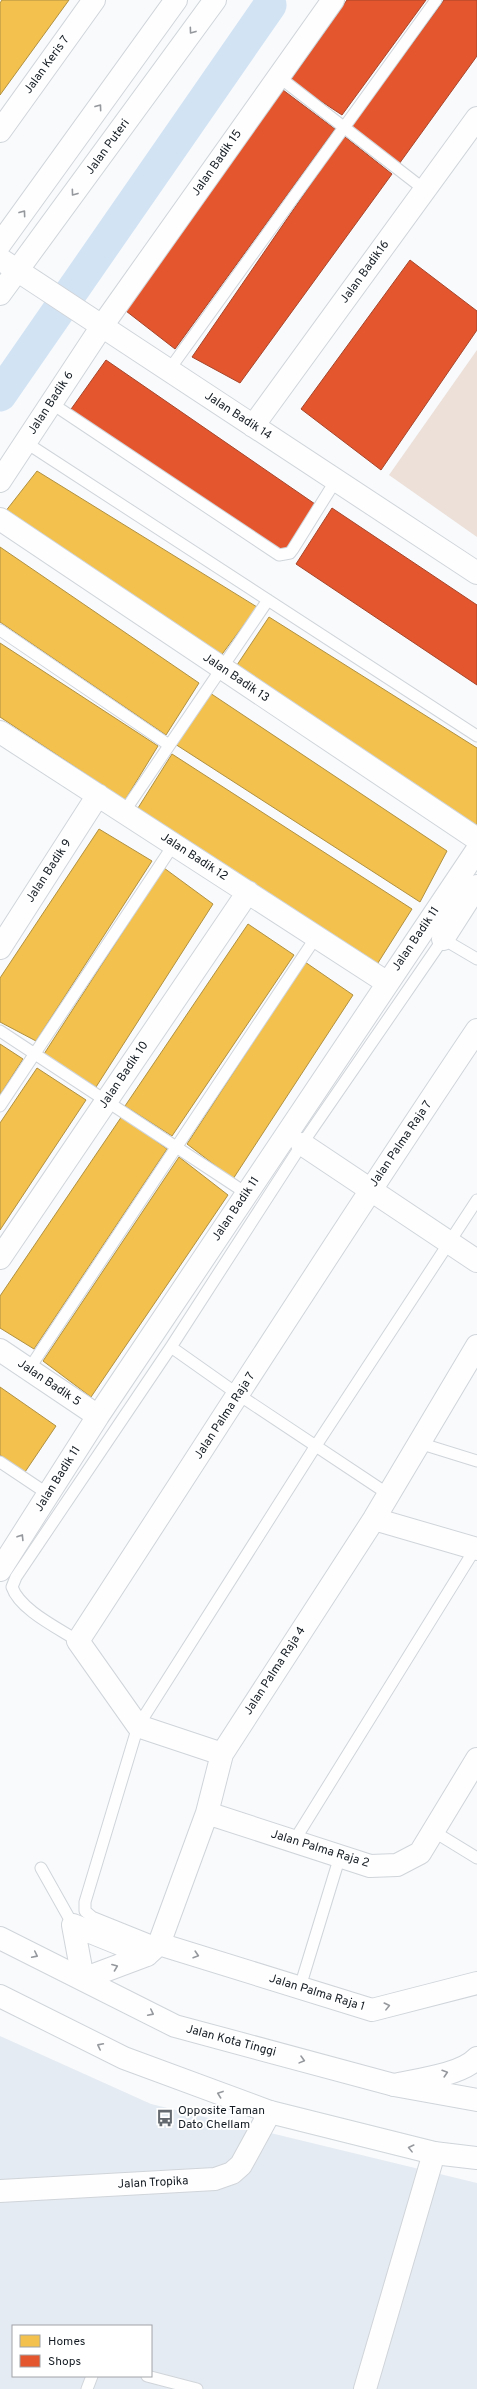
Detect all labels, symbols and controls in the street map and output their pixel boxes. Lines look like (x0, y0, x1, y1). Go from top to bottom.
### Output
one-way arrow (190, 27, 197, 34)
street label: Jalan Keris 7 (21, 33, 73, 97)
one-way arrow (94, 104, 102, 111)
street label: Jalan Puteri (82, 116, 134, 178)
street label: Jalan Badik 15 (188, 127, 246, 199)
one-way arrow (71, 189, 79, 196)
one-way arrow (18, 210, 25, 217)
street label: Jalan Badik16 (337, 237, 393, 307)
street label: Jalan Badik 6 (24, 368, 78, 438)
street label: Jalan Badik 14 (201, 388, 275, 444)
street label: Jalan Badik 13 (200, 650, 272, 706)
street label: Jalan Badik 12 (157, 829, 231, 885)
street label: Jalan Badik 9 (22, 836, 76, 906)
street label: Jalan Badik 11 (389, 904, 443, 974)
street label: Jalan Badik 10 (96, 1038, 152, 1112)
street label: Jalan Palma Raja 7 (366, 1098, 436, 1190)
street label: Jalan Badik 11 (209, 1174, 263, 1244)
street label: Jalan Badik 5 (14, 1356, 84, 1410)
street label: Jalan Palma Raja 7 (191, 1369, 259, 1463)
street label: Jalan Badik 11 (31, 1443, 85, 1515)
one-way arrow (16, 1534, 24, 1541)
street label: Jalan Palma Raja 4 (240, 1624, 310, 1718)
street label: Jalan Palma Raja 2 (269, 1826, 371, 1872)
one-way arrow (192, 1950, 199, 1959)
one-way arrow (31, 1951, 38, 1958)
one-way arrow (112, 1963, 119, 1971)
street label: Jalan Palma Raja 1 (267, 1971, 367, 2015)
one-way arrow (383, 2002, 390, 2011)
one-way arrow (147, 2009, 155, 2016)
street label: Jalan Kota Tinggi (184, 2021, 278, 2061)
one-way arrow (96, 2043, 104, 2051)
one-way arrow (298, 2055, 305, 2064)
one-way arrow (441, 2069, 448, 2078)
one-way arrow (217, 2090, 224, 2098)
place label: Opposite Taman Dato Chellam (178, 2103, 265, 2133)
bus stop icon: Opposite Taman Dato Chellam (155, 2108, 175, 2128)
one-way arrow (408, 2144, 414, 2152)
street label: Jalan Tropika (117, 2173, 189, 2193)
legend (12, 2325, 152, 2377)
text: Homes (48, 2334, 85, 2350)
text: Shops (48, 2354, 81, 2370)

